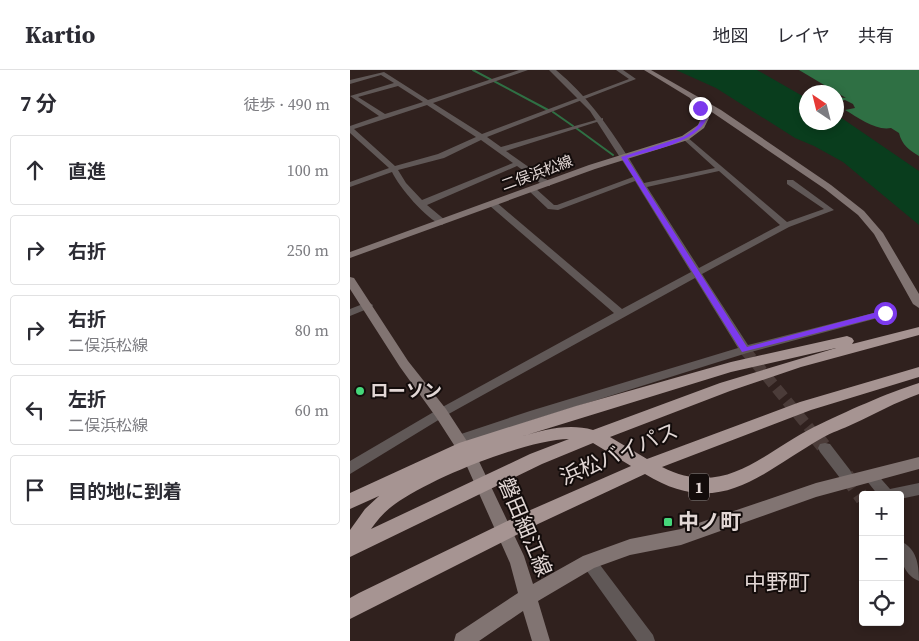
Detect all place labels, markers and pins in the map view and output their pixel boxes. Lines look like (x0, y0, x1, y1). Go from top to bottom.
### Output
place label: ローソン (370, 378, 442, 403)
marker: ローソン (354, 385, 366, 397)
place label: 中ノ町 (678, 507, 741, 536)
marker: 中ノ町 (662, 516, 674, 528)

